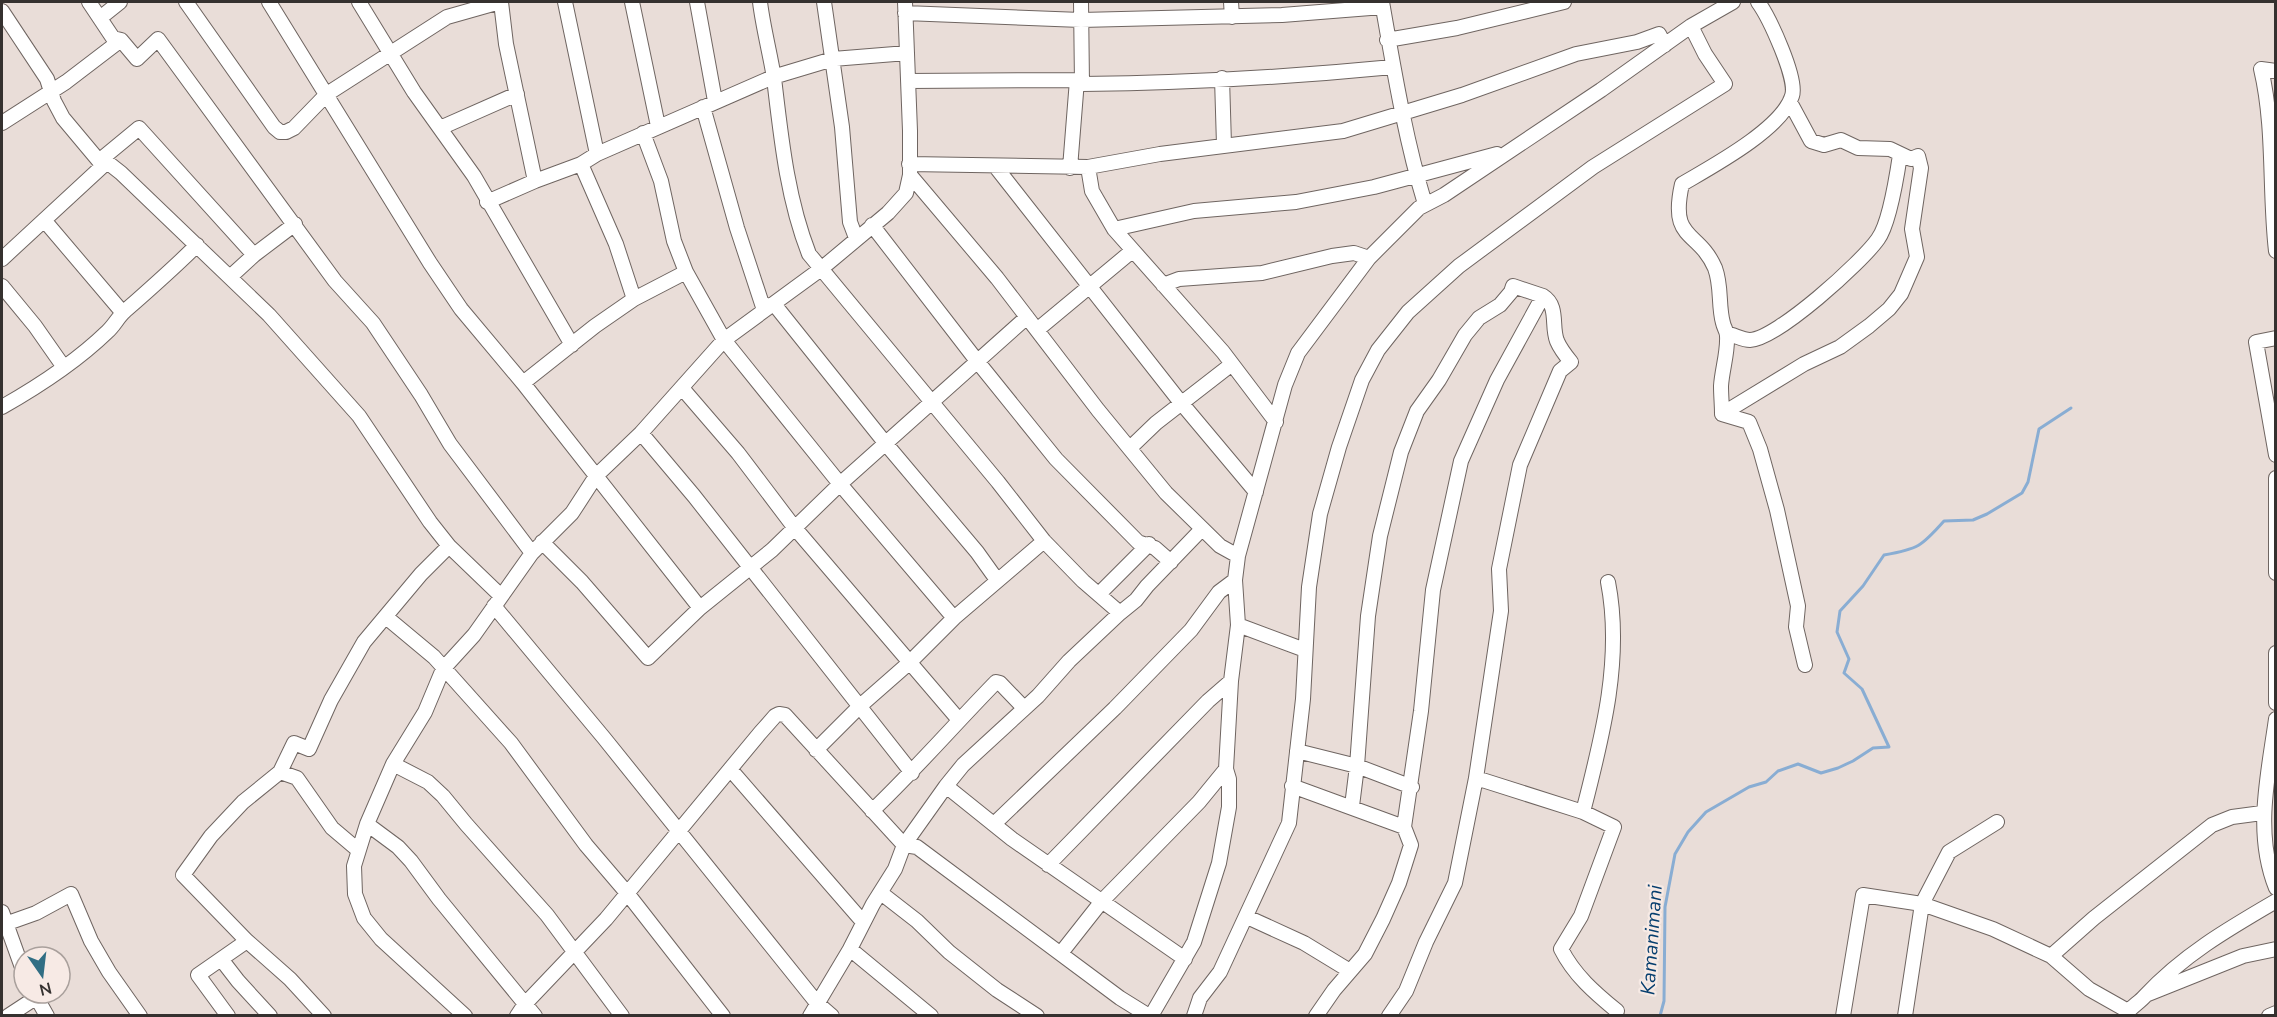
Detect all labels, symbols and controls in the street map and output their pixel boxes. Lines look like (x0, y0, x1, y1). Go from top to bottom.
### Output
water label: Kamanimani (1634, 884, 1669, 996)
north arrow (12, 945, 72, 1005)
text: N (37, 976, 54, 1001)

